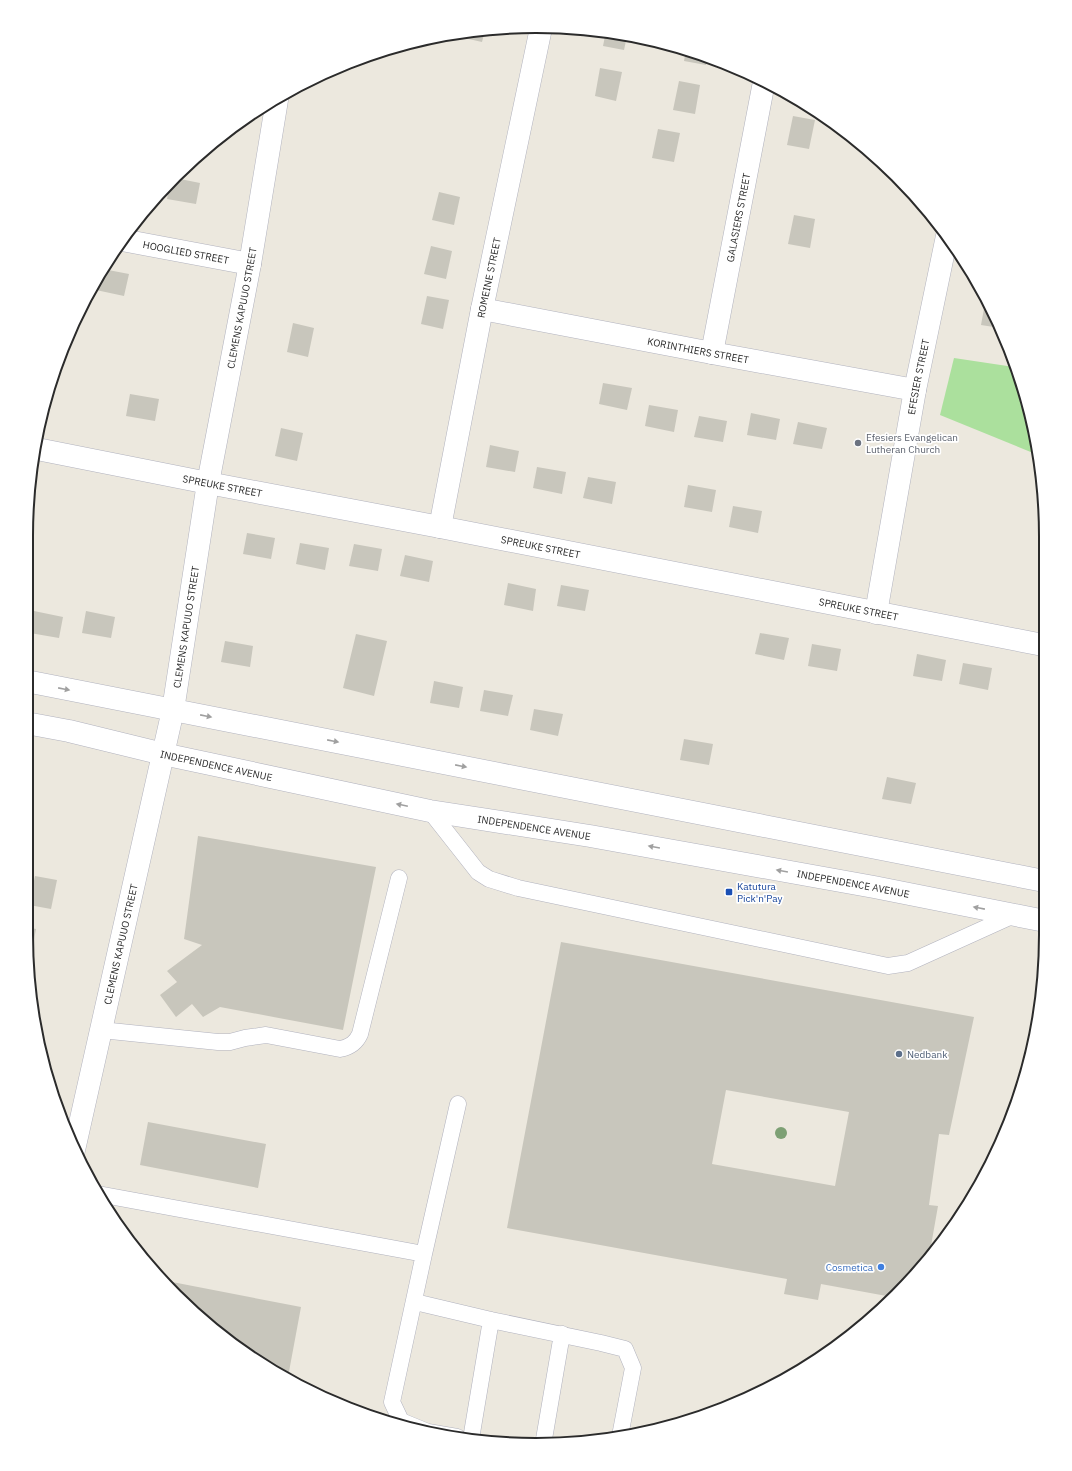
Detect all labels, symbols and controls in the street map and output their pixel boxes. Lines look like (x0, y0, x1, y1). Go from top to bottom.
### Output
street label: GALASIERS STREET (723, 172, 753, 263)
street label: ROMEINE STREET (474, 236, 503, 319)
street label: HOOGLIED STREET (142, 238, 230, 266)
street label: CLEMENS KAPUUO STREET (224, 246, 259, 370)
street label: KORINTHIERS STREET (646, 334, 750, 366)
street label: EFESIER STREET (904, 337, 932, 416)
place label: Efesiers Evangelican Lutheran Church (866, 431, 958, 456)
marker: Efesiers Evangelican Lutheran Church (853, 438, 863, 448)
street label: SPREUKE STREET (182, 472, 264, 500)
street label: SPREUKE STREET (500, 533, 582, 561)
street label: CLEMENS KAPUUO STREET (170, 565, 202, 689)
street label: SPREUKE STREET (818, 595, 900, 623)
one-way arrow (58, 686, 70, 692)
one-way arrow (199, 714, 212, 720)
one-way arrow (327, 739, 339, 745)
street label: INDEPENDENCE AVENUE (159, 747, 274, 784)
one-way arrow (455, 764, 467, 770)
one-way arrow (396, 802, 408, 808)
street label: INDEPENDENCE AVENUE (477, 812, 592, 843)
one-way arrow (648, 844, 660, 850)
one-way arrow (776, 867, 788, 873)
street label: INDEPENDENCE AVENUE (796, 867, 911, 900)
place label: Katutura Pick'n'Pay (737, 880, 782, 905)
street label: CLEMENS KAPUUO STREET (100, 882, 140, 1006)
marker: Katutura Pick'n'Pay (724, 887, 734, 897)
one-way arrow (973, 904, 985, 910)
place label: Nedbank (907, 1048, 948, 1061)
marker: Nedbank (894, 1049, 904, 1059)
place label: Cosmetica (826, 1261, 874, 1274)
marker: Cosmetica (876, 1262, 886, 1272)

